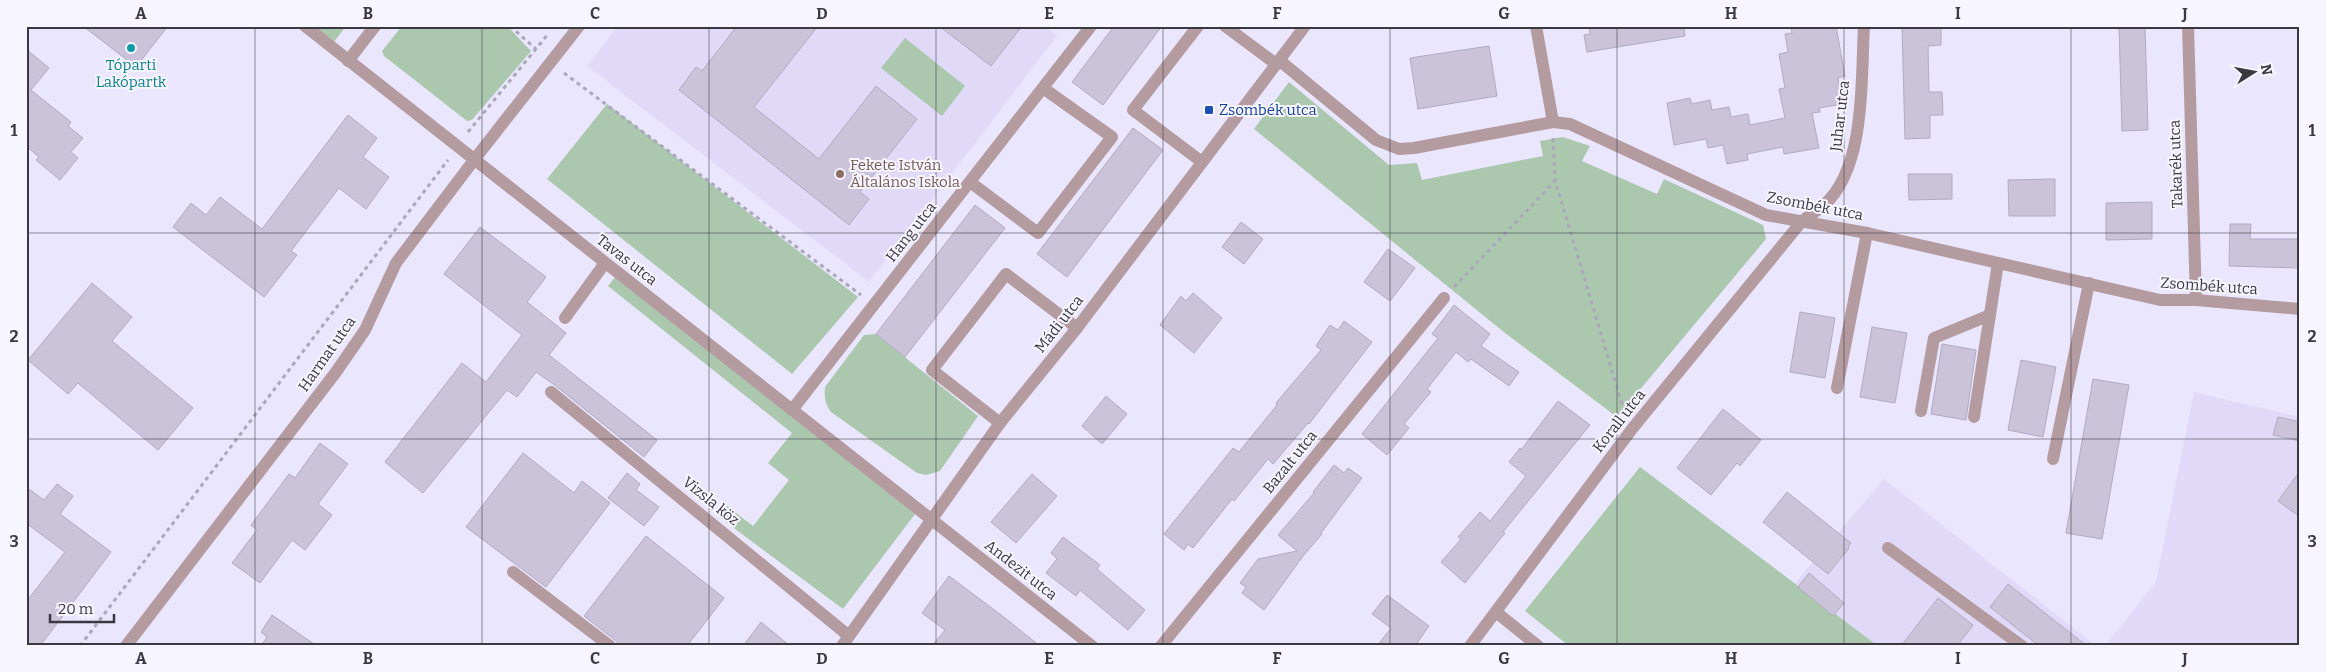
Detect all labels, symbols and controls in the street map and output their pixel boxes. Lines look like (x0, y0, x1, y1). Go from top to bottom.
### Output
text: A (135, 4, 147, 23)
text: B (363, 4, 373, 23)
text: C (590, 4, 600, 23)
text: D (816, 4, 828, 23)
text: E (1044, 4, 1054, 23)
text: F (1273, 4, 1282, 23)
text: G (1498, 4, 1510, 23)
text: H (1725, 4, 1738, 23)
text: I (1955, 4, 1961, 23)
text: J (2181, 4, 2188, 23)
marker: Tóparti Lakópartk (125, 42, 137, 54)
north arrow (2228, 48, 2278, 98)
place label: Tóparti Lakópartk (96, 56, 167, 91)
text: N (2257, 63, 2276, 77)
street label: Juhar utca (1827, 79, 1853, 154)
place label: Zsombék utca (1219, 101, 1317, 119)
marker: Zsombék utca (1203, 104, 1215, 116)
street label: Takarék utca (2165, 119, 2187, 209)
text: 1 (11, 121, 18, 140)
text: 1 (2309, 121, 2316, 140)
place label: Fekete István Általános Iskola (850, 156, 960, 191)
marker: Fekete István Általános Iskola (834, 168, 846, 180)
street label: Zsombék utca (1765, 188, 1865, 224)
street label: Hang utca (882, 199, 940, 265)
street label: Tavas utca (593, 231, 661, 289)
street label: Zsombék utca (2160, 274, 2258, 298)
street label: Mádi utca (1031, 292, 1087, 356)
street label: Harmat utca (295, 313, 359, 395)
text: 2 (9, 327, 19, 346)
text: 2 (2307, 327, 2317, 346)
street label: Korall utca (1589, 386, 1649, 456)
street label: Bazalt utca (1259, 427, 1321, 497)
street label: Vizsla köz (679, 473, 743, 529)
text: 3 (9, 532, 19, 551)
text: 3 (2307, 532, 2317, 551)
street label: Andezit utca (981, 536, 1061, 604)
scale bar (50, 592, 114, 624)
text: 20 m (58, 600, 94, 618)
text: A (135, 649, 147, 668)
text: B (363, 649, 373, 668)
text: C (590, 649, 600, 668)
text: D (816, 649, 828, 668)
text: E (1044, 649, 1054, 668)
text: F (1273, 649, 1282, 668)
text: G (1498, 649, 1510, 668)
text: H (1725, 649, 1738, 668)
text: I (1955, 649, 1961, 668)
text: J (2181, 649, 2188, 668)

